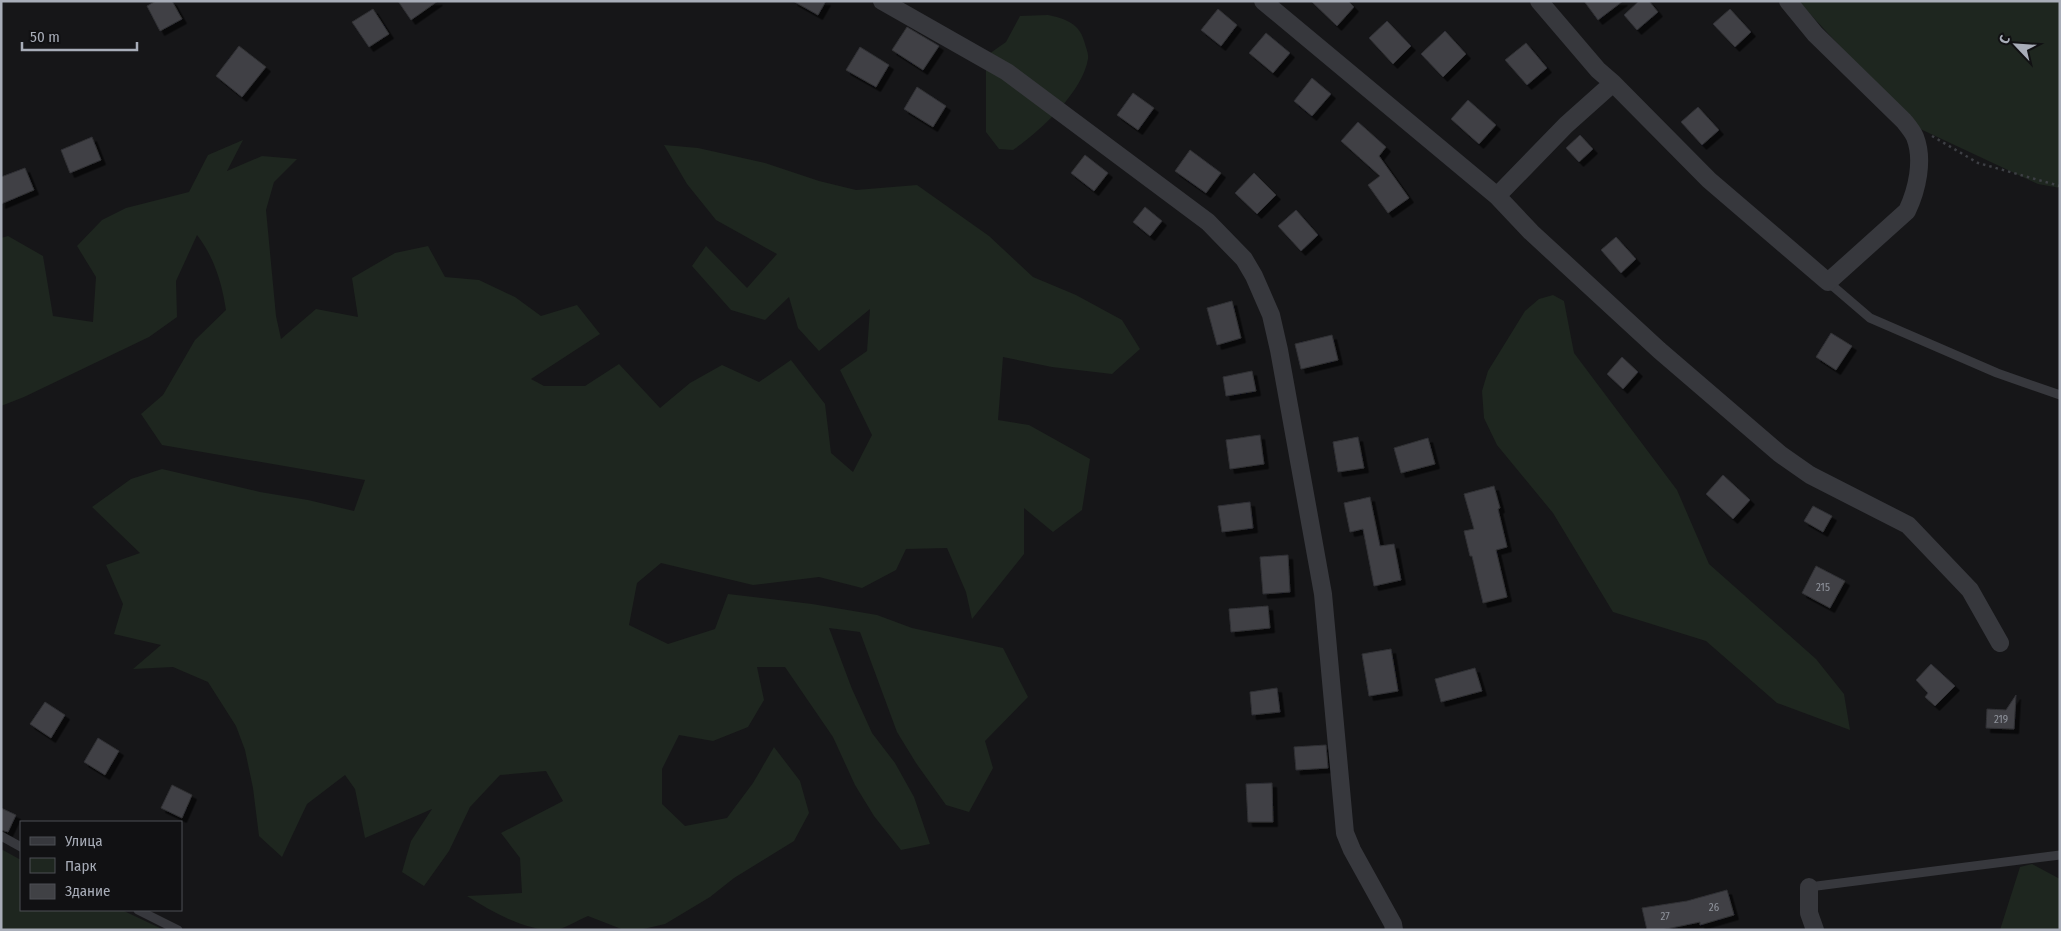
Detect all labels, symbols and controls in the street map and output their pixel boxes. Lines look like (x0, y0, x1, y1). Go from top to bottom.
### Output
scale bar (22, 20, 138, 52)
north arrow (1991, 20, 2041, 70)
text: 50 m (30, 28, 60, 46)
text: С (1995, 32, 2014, 47)
house number: 215 (1816, 581, 1830, 594)
house number: 219 (1994, 713, 2008, 726)
legend (20, 821, 182, 911)
text: Улица (64, 832, 103, 850)
text: Парк (65, 857, 96, 875)
text: Здание (65, 882, 111, 900)
house number: 26 (1709, 901, 1720, 914)
house number: 27 (1660, 910, 1670, 923)

